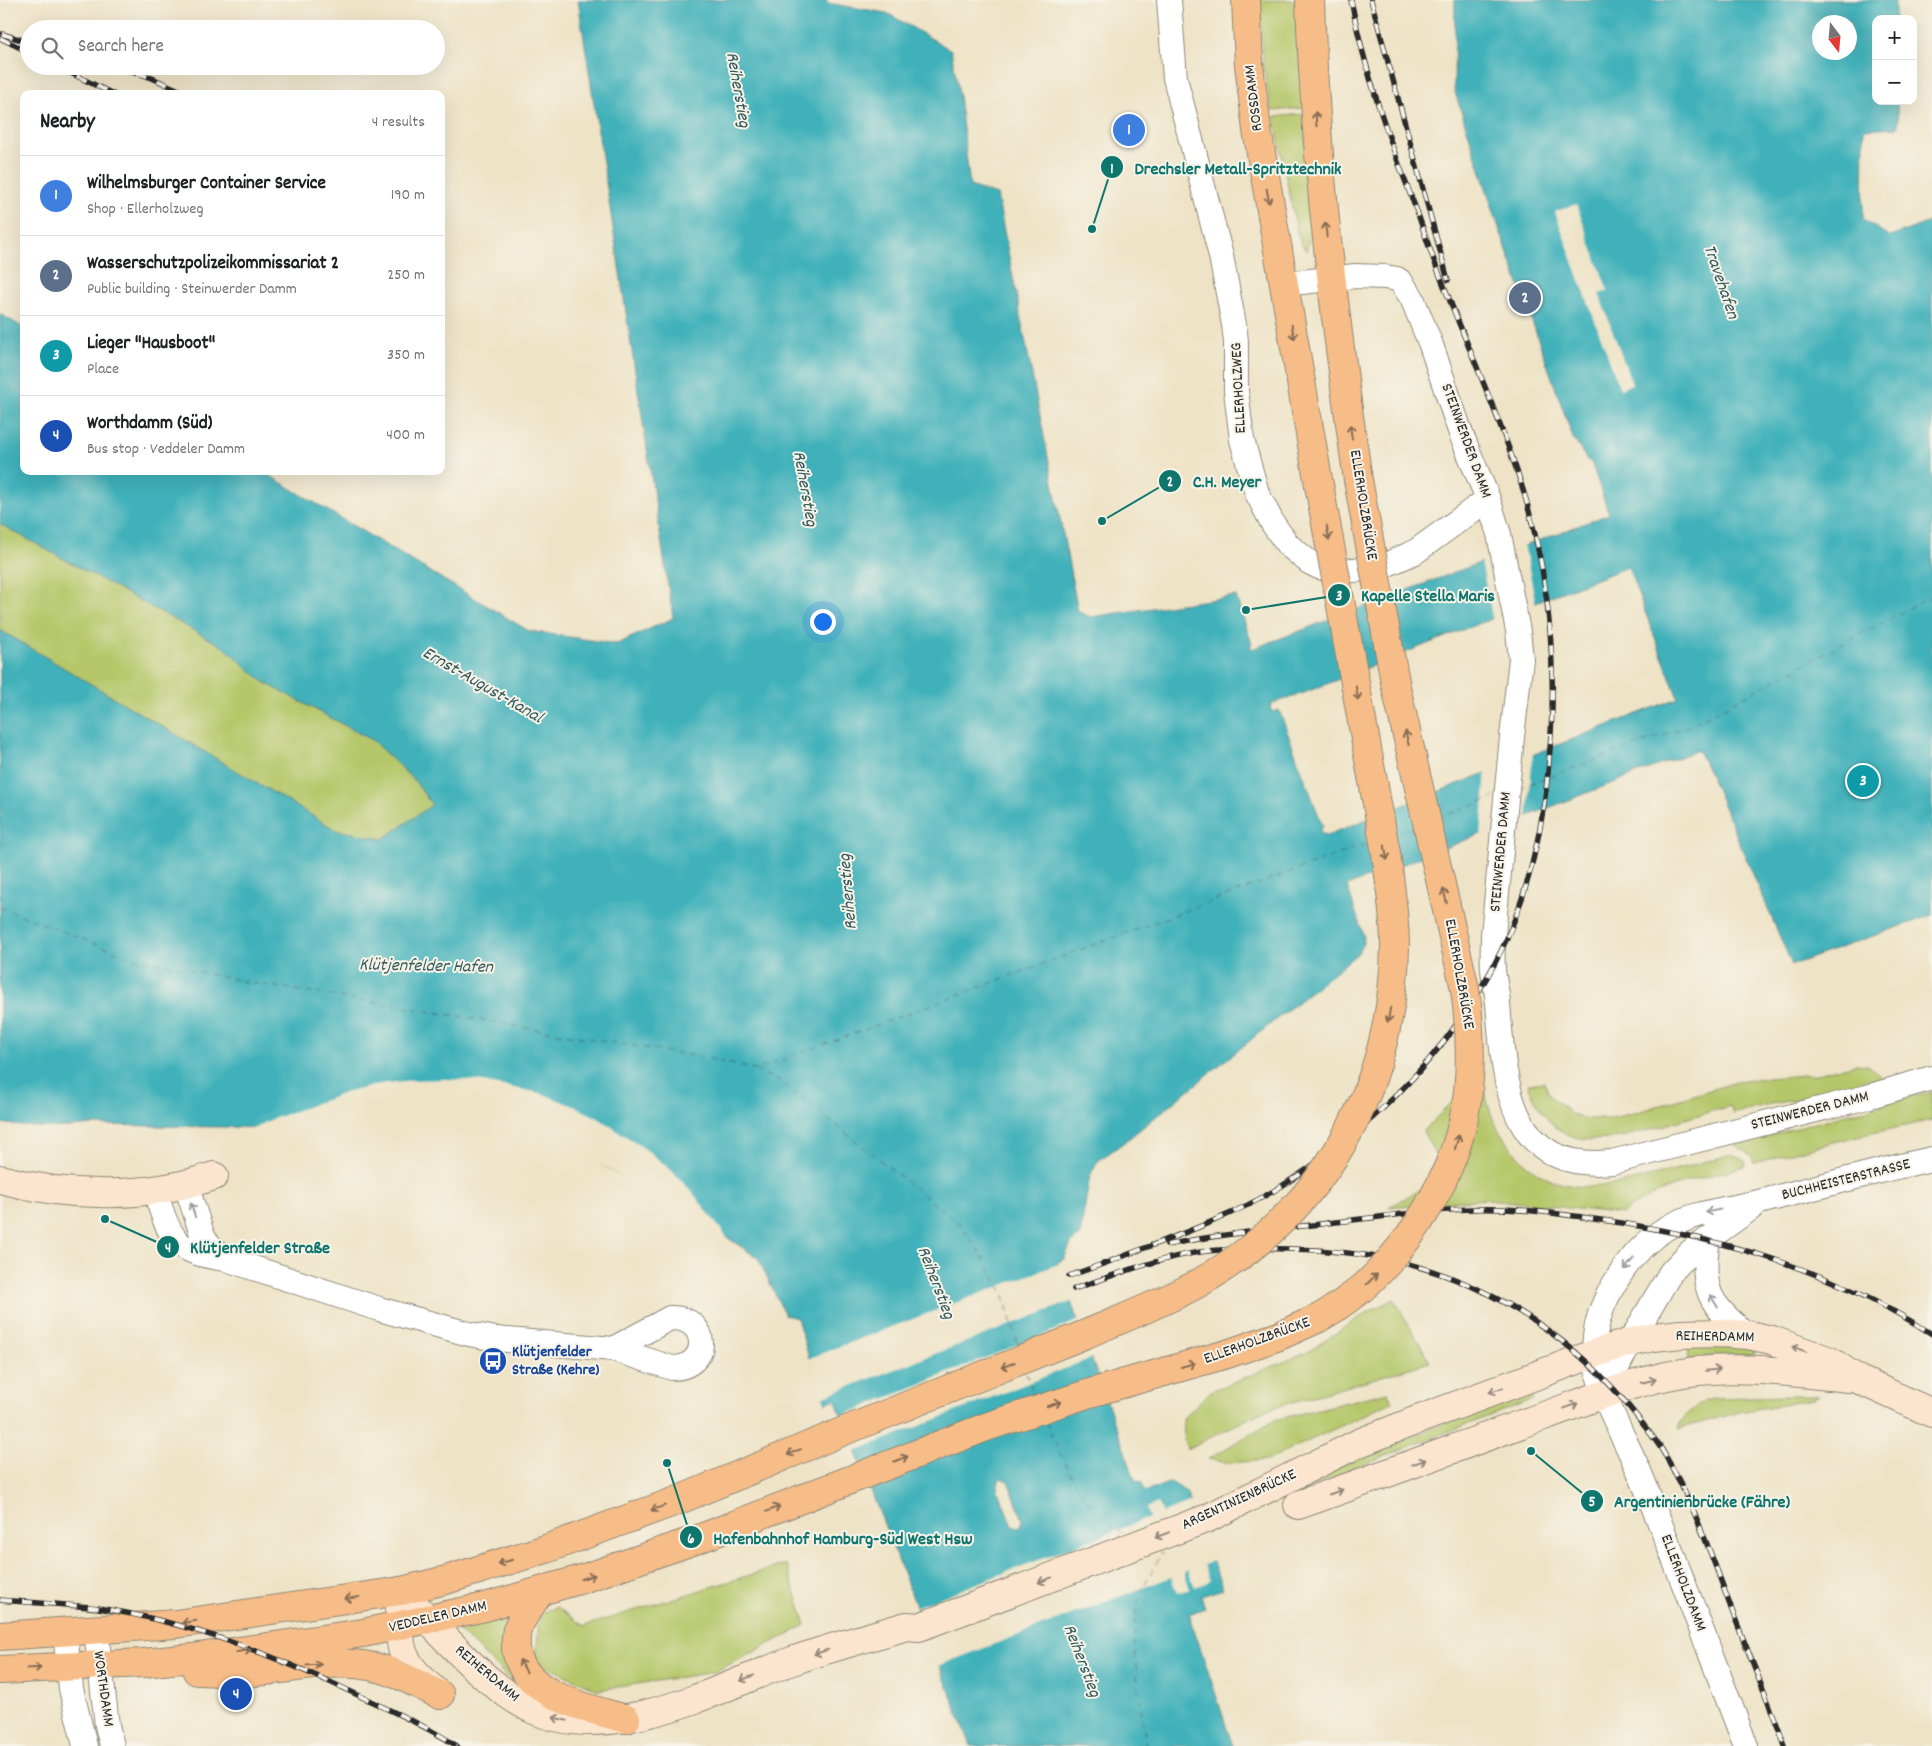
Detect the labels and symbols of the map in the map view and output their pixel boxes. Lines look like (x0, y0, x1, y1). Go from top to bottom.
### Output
north arrow (1812, 15, 1857, 60)
water label: Reiherstieg (718, 50, 756, 131)
street label: ROSSDAMM (1239, 63, 1269, 133)
pin: 1 (1113, 111, 1145, 149)
one-way arrow (1312, 111, 1321, 127)
callout: Drechsler Metall-Spritztechnik (1100, 151, 1352, 184)
text: Drechsler Metall-Spritztechnik (1135, 158, 1342, 183)
text: 1 (1110, 159, 1114, 181)
one-way arrow (1264, 187, 1274, 203)
one-way arrow (1321, 222, 1331, 238)
water label: Travehafen (1696, 242, 1745, 323)
pin: 2 (1509, 279, 1541, 317)
one-way arrow (1288, 324, 1298, 340)
street label: ELLERHOLZWEG (1225, 342, 1253, 434)
street label: STEINWERDER DAMM (1435, 380, 1497, 502)
one-way arrow (1346, 424, 1356, 440)
street label: ELLERHOLZBRÜCKE (1343, 448, 1383, 563)
water label: Reiherstieg (785, 449, 823, 530)
callout: C.H. Meyer (1158, 464, 1271, 497)
text: C.H. Meyer (1193, 471, 1262, 496)
text: 2 (1167, 472, 1173, 494)
one-way arrow (1323, 525, 1333, 541)
callout: Kapelle Stella Maris (1326, 578, 1505, 611)
text: Kapelle Stella Maris (1361, 585, 1495, 610)
text: 3 (1336, 586, 1343, 608)
your location (810, 609, 836, 635)
water label: Ernst-August-Kanal (417, 641, 548, 731)
one-way arrow (1353, 685, 1362, 701)
one-way arrow (1402, 730, 1411, 746)
pin: 3 (1847, 762, 1879, 800)
street label: STEINWERDER DAMM (1484, 791, 1518, 913)
one-way arrow (1381, 845, 1391, 861)
water label: Reiherstieg (833, 852, 865, 931)
one-way arrow (1440, 888, 1449, 904)
street label: ELLERHOLZBRÜCKE (1438, 917, 1480, 1032)
water label: Klütjenfelder Hafen (359, 953, 494, 981)
one-way arrow (1383, 1006, 1393, 1022)
street label: STEINWERDER DAMM (1749, 1085, 1871, 1137)
one-way arrow (1453, 1135, 1462, 1150)
street label: BUCHHEISTERSTRASSE (1779, 1153, 1913, 1207)
one-way arrow (188, 1202, 198, 1218)
one-way arrow (1705, 1207, 1721, 1216)
callout: Klütjenfelder Straße (155, 1230, 340, 1263)
text: Klütjenfelder Straße (190, 1237, 330, 1262)
text: 4 (165, 1238, 171, 1260)
water label: Reiherstieg (910, 1243, 961, 1324)
one-way arrow (1623, 1257, 1634, 1270)
one-way arrow (1366, 1272, 1378, 1285)
one-way arrow (1709, 1294, 1720, 1308)
street label: ELLERHOLZBRÜCKE (1201, 1311, 1314, 1371)
street label: REIHERDAMM (1675, 1325, 1755, 1349)
place label: Klütjenfelder Straße (Kehre) (512, 1341, 599, 1382)
one-way arrow (1792, 1344, 1807, 1353)
bus stop icon: Klütjenfelder Straße (Kehre) (478, 1346, 508, 1376)
one-way arrow (1180, 1360, 1196, 1369)
one-way arrow (1001, 1361, 1016, 1370)
one-way arrow (1705, 1365, 1721, 1375)
one-way arrow (1641, 1376, 1657, 1385)
one-way arrow (1489, 1386, 1504, 1395)
one-way arrow (1046, 1399, 1062, 1409)
one-way arrow (1563, 1401, 1579, 1410)
one-way arrow (787, 1448, 802, 1458)
one-way arrow (893, 1454, 909, 1463)
one-way arrow (1411, 1457, 1426, 1466)
street label: ARGENTINIENBRÜCKE (1178, 1463, 1301, 1537)
callout: Argentinienbrücke (Fähre) (1579, 1484, 1800, 1517)
one-way arrow (1327, 1487, 1343, 1496)
text: Argentinienbrücke (Fähre) (1614, 1491, 1790, 1516)
text: 5 (1589, 1492, 1596, 1514)
one-way arrow (651, 1504, 666, 1513)
one-way arrow (765, 1504, 780, 1514)
callout: Hafenbahnhof Hamburg-Süd West Hsw (679, 1521, 983, 1554)
text: Hafenbahnhof Hamburg-Süd West Hsw (713, 1528, 973, 1553)
text: 6 (687, 1529, 695, 1551)
one-way arrow (1155, 1531, 1171, 1540)
street label: ELLERHOLZDAMM (1654, 1531, 1712, 1635)
one-way arrow (497, 1557, 513, 1567)
one-way arrow (579, 1572, 595, 1581)
one-way arrow (1037, 1576, 1053, 1585)
one-way arrow (345, 1593, 361, 1603)
street label: VEDDELER DAMM (387, 1595, 489, 1639)
one-way arrow (181, 1618, 197, 1628)
water label: Reiherstieg (1056, 1621, 1107, 1702)
street label: REIHERDAMM (449, 1640, 525, 1708)
one-way arrow (235, 1646, 251, 1656)
one-way arrow (813, 1648, 829, 1658)
street label: WORTHDAMM (86, 1650, 120, 1728)
one-way arrow (517, 1660, 527, 1674)
one-way arrow (305, 1661, 321, 1670)
one-way arrow (26, 1664, 42, 1673)
one-way arrow (740, 1674, 755, 1684)
pin: 4 (220, 1675, 252, 1713)
one-way arrow (552, 1714, 568, 1723)

